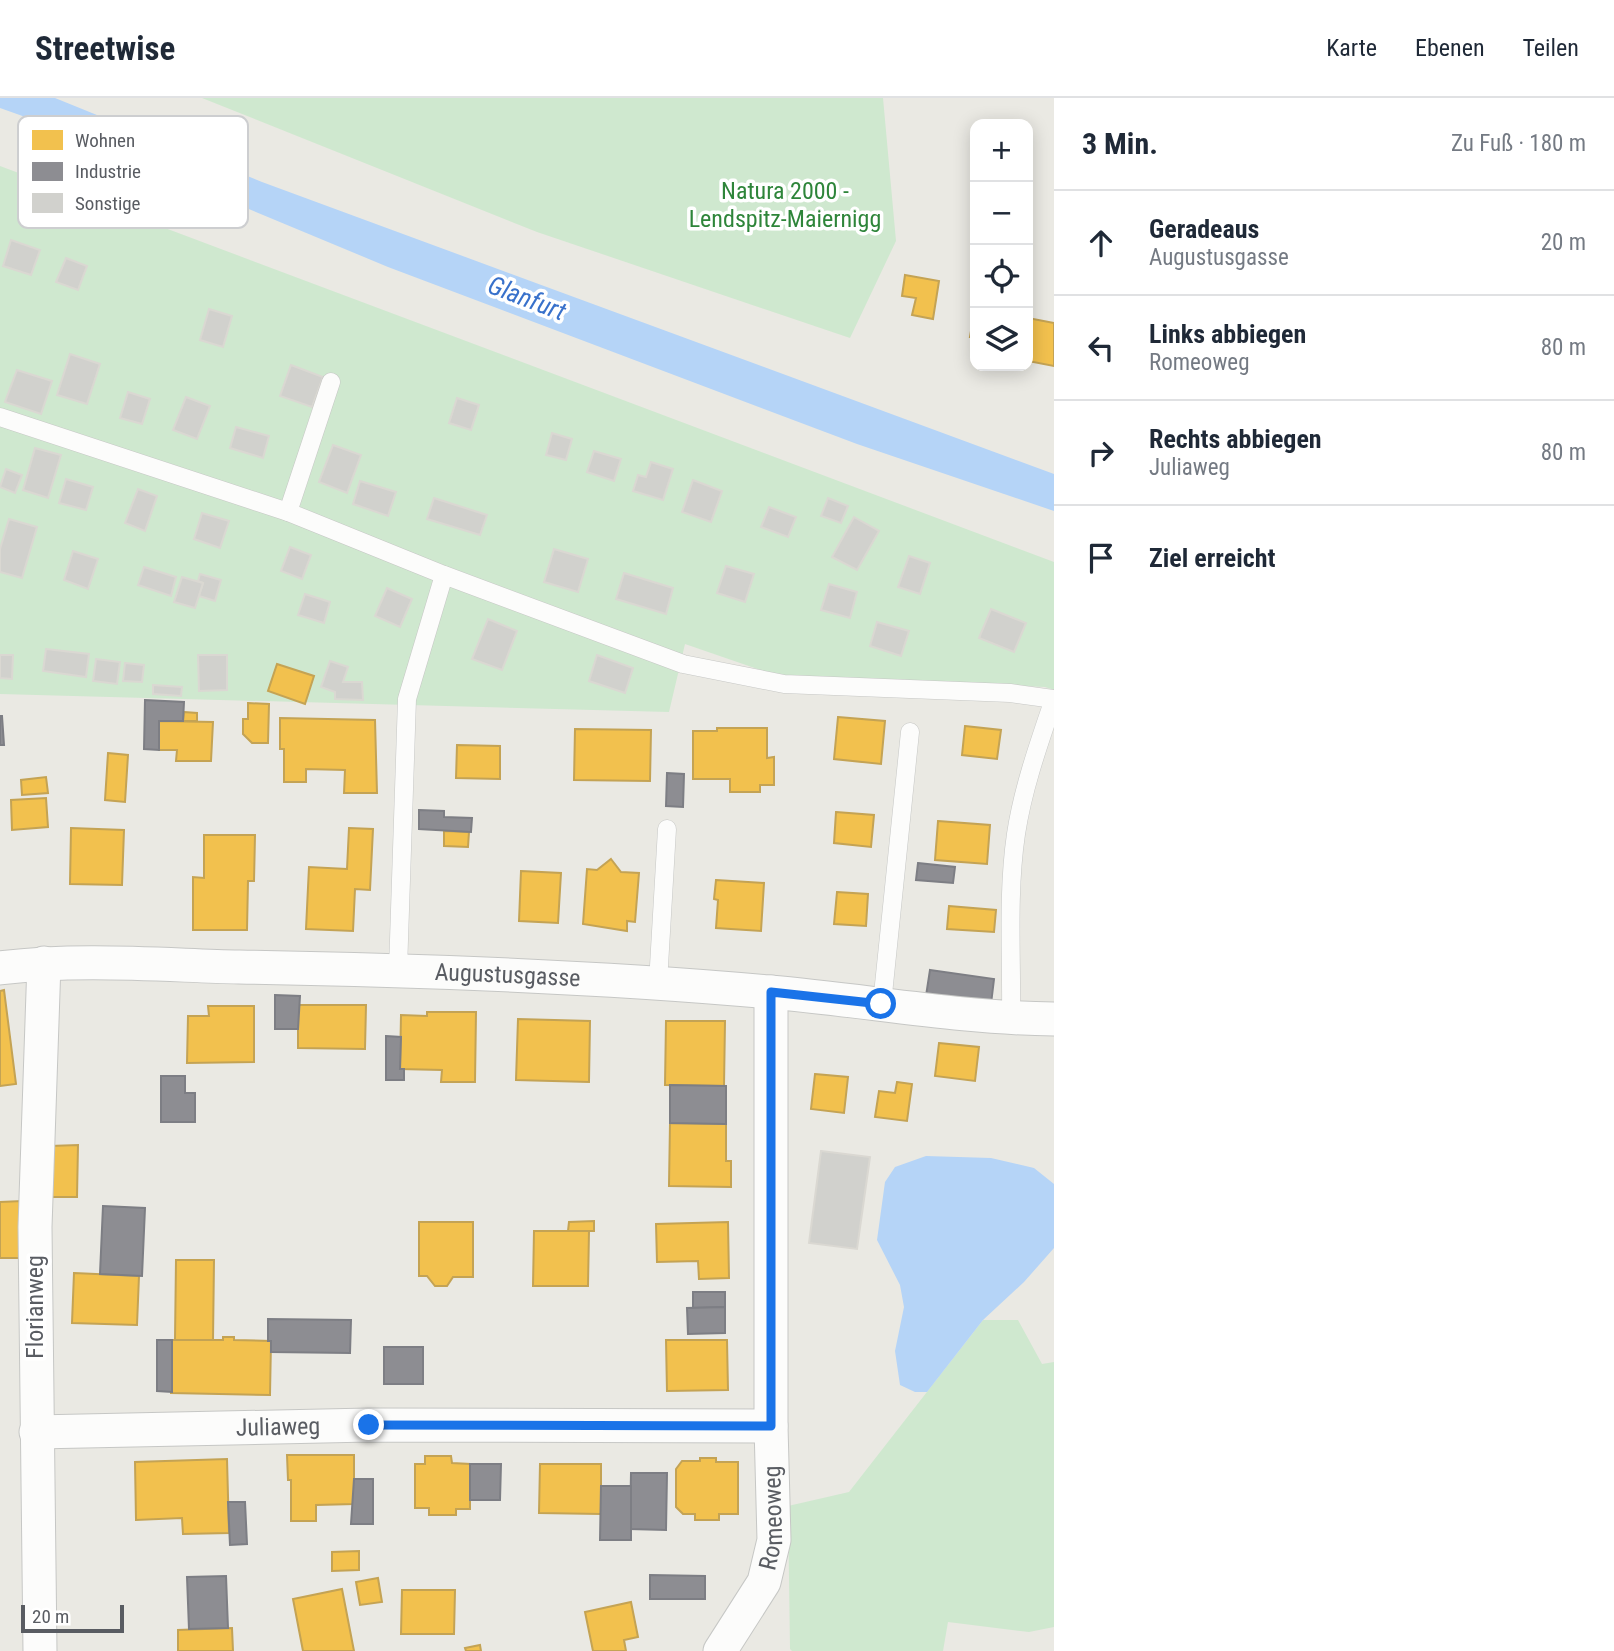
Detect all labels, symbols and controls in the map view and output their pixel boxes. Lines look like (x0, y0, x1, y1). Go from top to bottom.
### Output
text: Streetwise (35, 29, 175, 68)
text: Karte (1326, 34, 1377, 62)
text: Ebenen (1415, 34, 1485, 62)
text: Teilen (1523, 34, 1579, 62)
legend (18, 116, 248, 228)
map controls (970, 119, 1033, 371)
button: + (970, 119, 1033, 182)
text: 3 Min. (1082, 126, 1158, 161)
text: Wohnen (75, 129, 135, 152)
text: Zu Fuß · 180 m (1451, 130, 1586, 157)
text: Industrie (75, 160, 141, 183)
park label: Natura 2000 - Lendspitz-Maiernigg (689, 177, 881, 233)
button: − (970, 182, 1033, 245)
text: Sonstige (75, 192, 141, 215)
text: Geradeaus (1149, 214, 1259, 244)
icon: ahead (1082, 224, 1120, 262)
text: 20 m (1541, 229, 1586, 256)
text: Augustusgasse (1149, 244, 1289, 271)
button: locate (970, 245, 1033, 308)
water label: Glanfurt (484, 269, 571, 327)
button: layers (970, 308, 1033, 371)
text: Links abbiegen (1149, 319, 1306, 349)
icon: left (1082, 329, 1120, 367)
text: 80 m (1541, 334, 1586, 361)
text: Romeoweg (1149, 349, 1249, 376)
text: Rechts abbiegen (1149, 424, 1322, 454)
icon: right (1082, 434, 1120, 472)
text: 80 m (1541, 439, 1586, 466)
text: Juliaweg (1149, 454, 1230, 481)
icon: arrive (1082, 539, 1120, 577)
text: Ziel erreicht (1149, 543, 1275, 573)
street label: Augustusgasse (434, 958, 581, 992)
route start (865, 988, 896, 1019)
street label: Florianweg (21, 1255, 49, 1359)
route end (353, 1409, 384, 1440)
street label: Juliaweg (235, 1412, 320, 1442)
street label: Romeoweg (753, 1465, 788, 1573)
scale bar (21, 1602, 124, 1634)
text: 20 m (32, 1605, 69, 1628)

